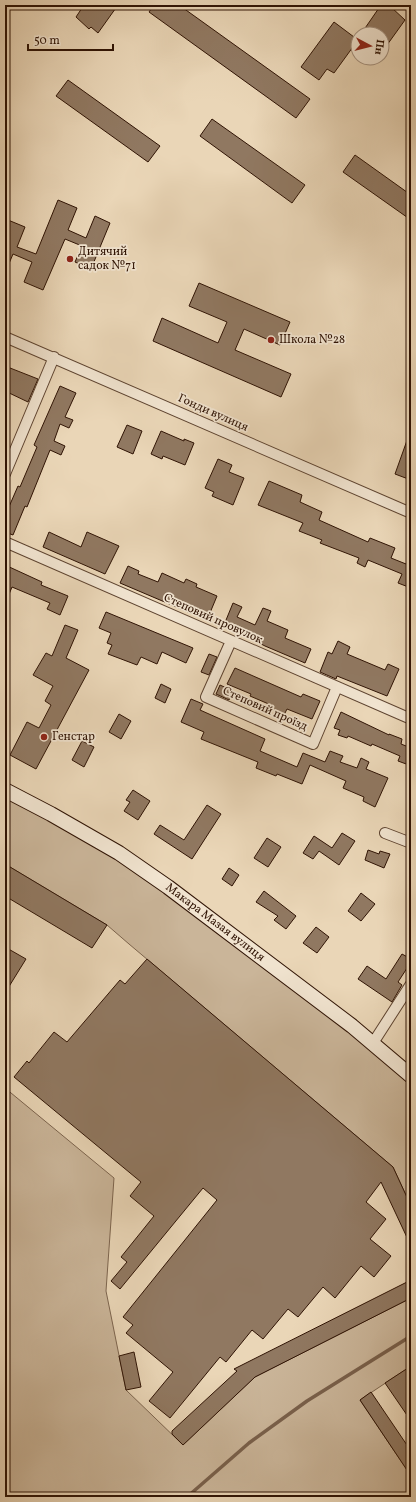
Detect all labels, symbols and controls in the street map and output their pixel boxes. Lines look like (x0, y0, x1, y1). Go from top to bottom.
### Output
scale bar (28, 26, 113, 52)
north arrow (350, 26, 390, 66)
text: 50 m (34, 33, 60, 49)
text: Пн (370, 38, 387, 56)
place label: Дитячий садок №71 (78, 244, 136, 274)
marker: Дитячий садок №71 (65, 254, 75, 264)
place label: Школа №28 (279, 332, 345, 348)
marker: Школа №28 (266, 335, 276, 345)
street label: Гонди вулиця (175, 390, 251, 436)
street label: Степовий провулок (161, 590, 266, 648)
street label: Степовий проїзд (220, 683, 310, 735)
place label: Генстар (52, 729, 95, 745)
marker: Генстар (39, 732, 49, 742)
street label: Макара Мазая вулиця (162, 880, 268, 965)

